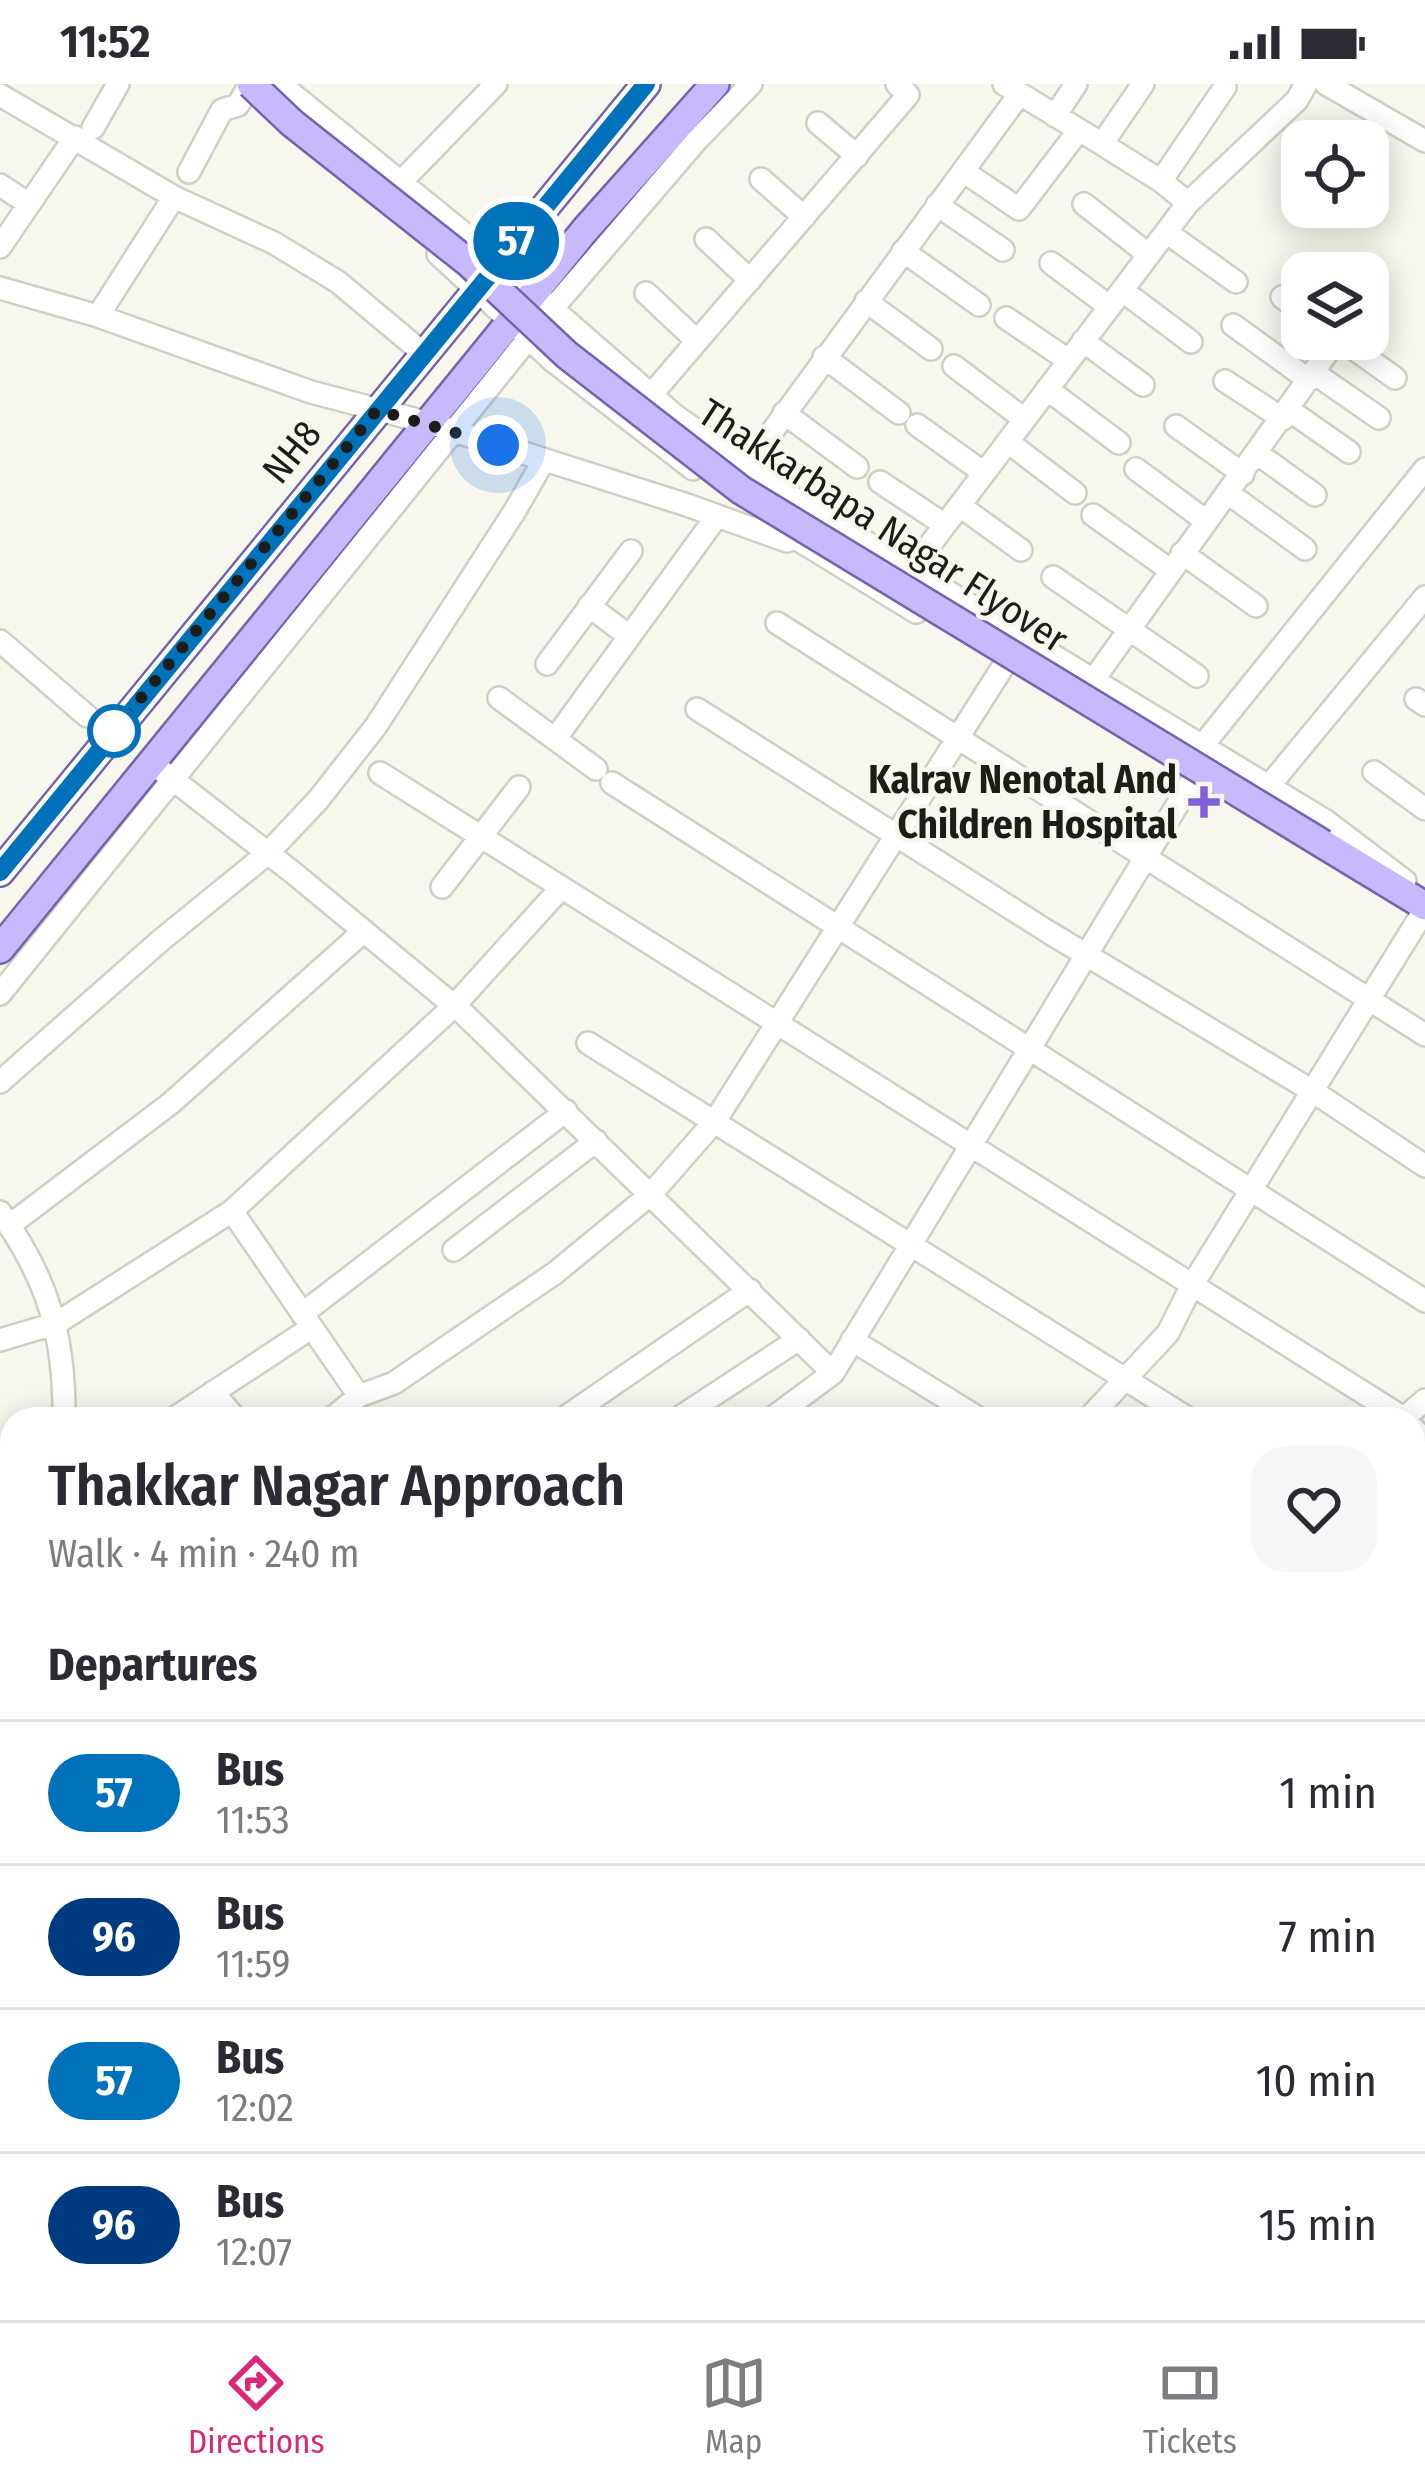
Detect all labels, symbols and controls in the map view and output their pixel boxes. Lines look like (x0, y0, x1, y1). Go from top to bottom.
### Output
text: 11:52 (60, 15, 150, 69)
map controls (1281, 120, 1389, 360)
button: locate (1281, 120, 1389, 228)
line badge: 57 (462, 202, 570, 280)
text: 57 (497, 216, 535, 266)
button: layers (1281, 252, 1389, 360)
street label: Thakkarbapa Nagar Flyover (690, 389, 1076, 663)
street label: NH8 (253, 412, 331, 492)
your location (468, 415, 528, 475)
unlabelled marker (89, 706, 139, 756)
place label: Kalrav Nenotal And Children Hospital (868, 757, 1177, 848)
marker: Kalrav Nenotal And Children Hospital (1188, 786, 1220, 818)
button: heart (1251, 1446, 1377, 1572)
text: Thakkar Nagar Approach (48, 1452, 625, 1520)
text: Walk · 4 min · 240 m (48, 1531, 360, 1577)
text: Departures (48, 1638, 257, 1692)
text: Bus (216, 1743, 284, 1797)
text: 1 min (1279, 1766, 1377, 1820)
text: 57 (95, 1768, 133, 1818)
text: 11:53 (216, 1797, 290, 1843)
text: Bus (216, 1887, 284, 1941)
text: 7 min (1279, 1910, 1377, 1964)
text: 96 (92, 1912, 136, 1962)
text: 11:59 (216, 1941, 291, 1987)
text: Bus (216, 2031, 284, 2085)
text: 10 min (1256, 2054, 1377, 2108)
text: 57 (95, 2056, 133, 2106)
text: 12:02 (216, 2085, 294, 2131)
text: Bus (216, 2175, 284, 2229)
text: 15 min (1259, 2198, 1377, 2252)
text: 96 (92, 2200, 136, 2250)
text: 12:07 (216, 2229, 292, 2275)
tab: Directions (188, 2350, 325, 2462)
tab: Map (701, 2350, 767, 2462)
tab: Tickets (1143, 2350, 1237, 2462)

